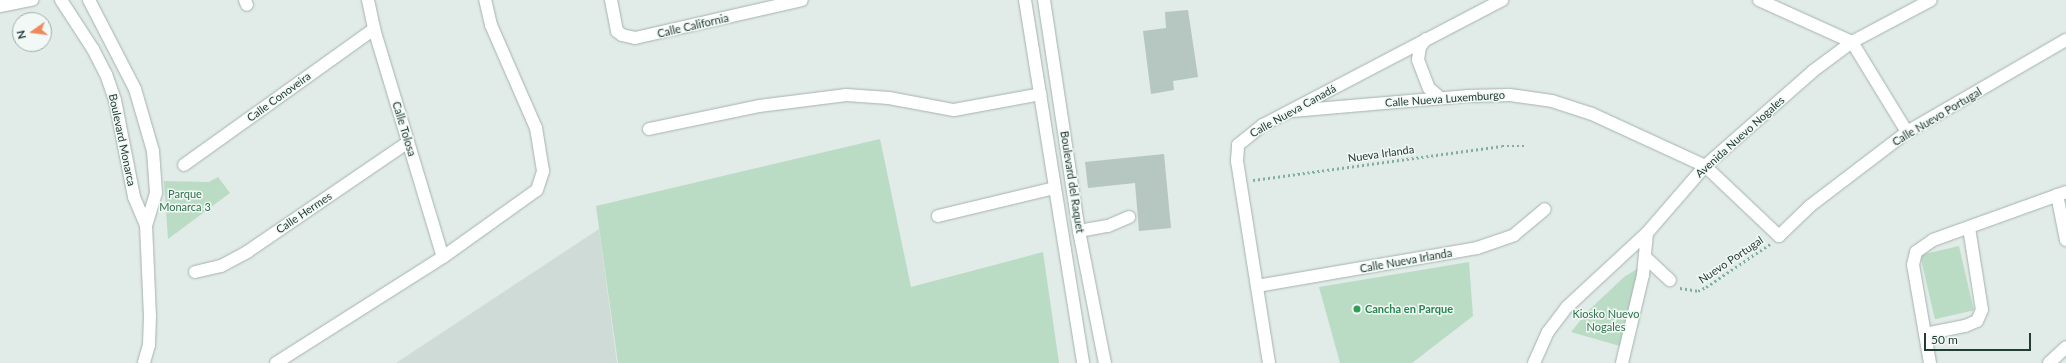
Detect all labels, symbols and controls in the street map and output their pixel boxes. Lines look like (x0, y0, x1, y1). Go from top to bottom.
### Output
street label: Calle California (656, 11, 730, 41)
north arrow (12, 12, 52, 52)
text: N (14, 29, 28, 40)
street label: Calle Conoveira (245, 69, 313, 125)
street label: Calle Nueva Canadá (1248, 82, 1338, 140)
street label: Calle Nuevo Portugal (1890, 85, 1984, 149)
street label: Calle Nueva Luxemburgo (1385, 88, 1505, 110)
street label: Boulevard Monarca (106, 93, 138, 187)
street label: Avenida Nuevo Nogales (1693, 94, 1787, 180)
street label: Calle Tolosa (389, 100, 419, 158)
street label: Boulevard del Raquet (1057, 130, 1087, 234)
street label: Nueva Irlanda (1347, 143, 1415, 165)
park label: Parque Monarca 3 (159, 188, 211, 214)
street label: Calle Hermes (274, 190, 334, 236)
street label: Nuevo Portugal (1696, 234, 1766, 286)
street label: Calle Nueva Irlanda (1359, 246, 1453, 276)
place label: Cancha en Parque (1365, 302, 1453, 316)
marker: Cancha en Parque (1352, 304, 1362, 314)
park label: Kiosko Nuevo Nogales (1572, 308, 1640, 334)
scale bar (1926, 325, 2033, 351)
text: 50 m (1931, 332, 1958, 347)

